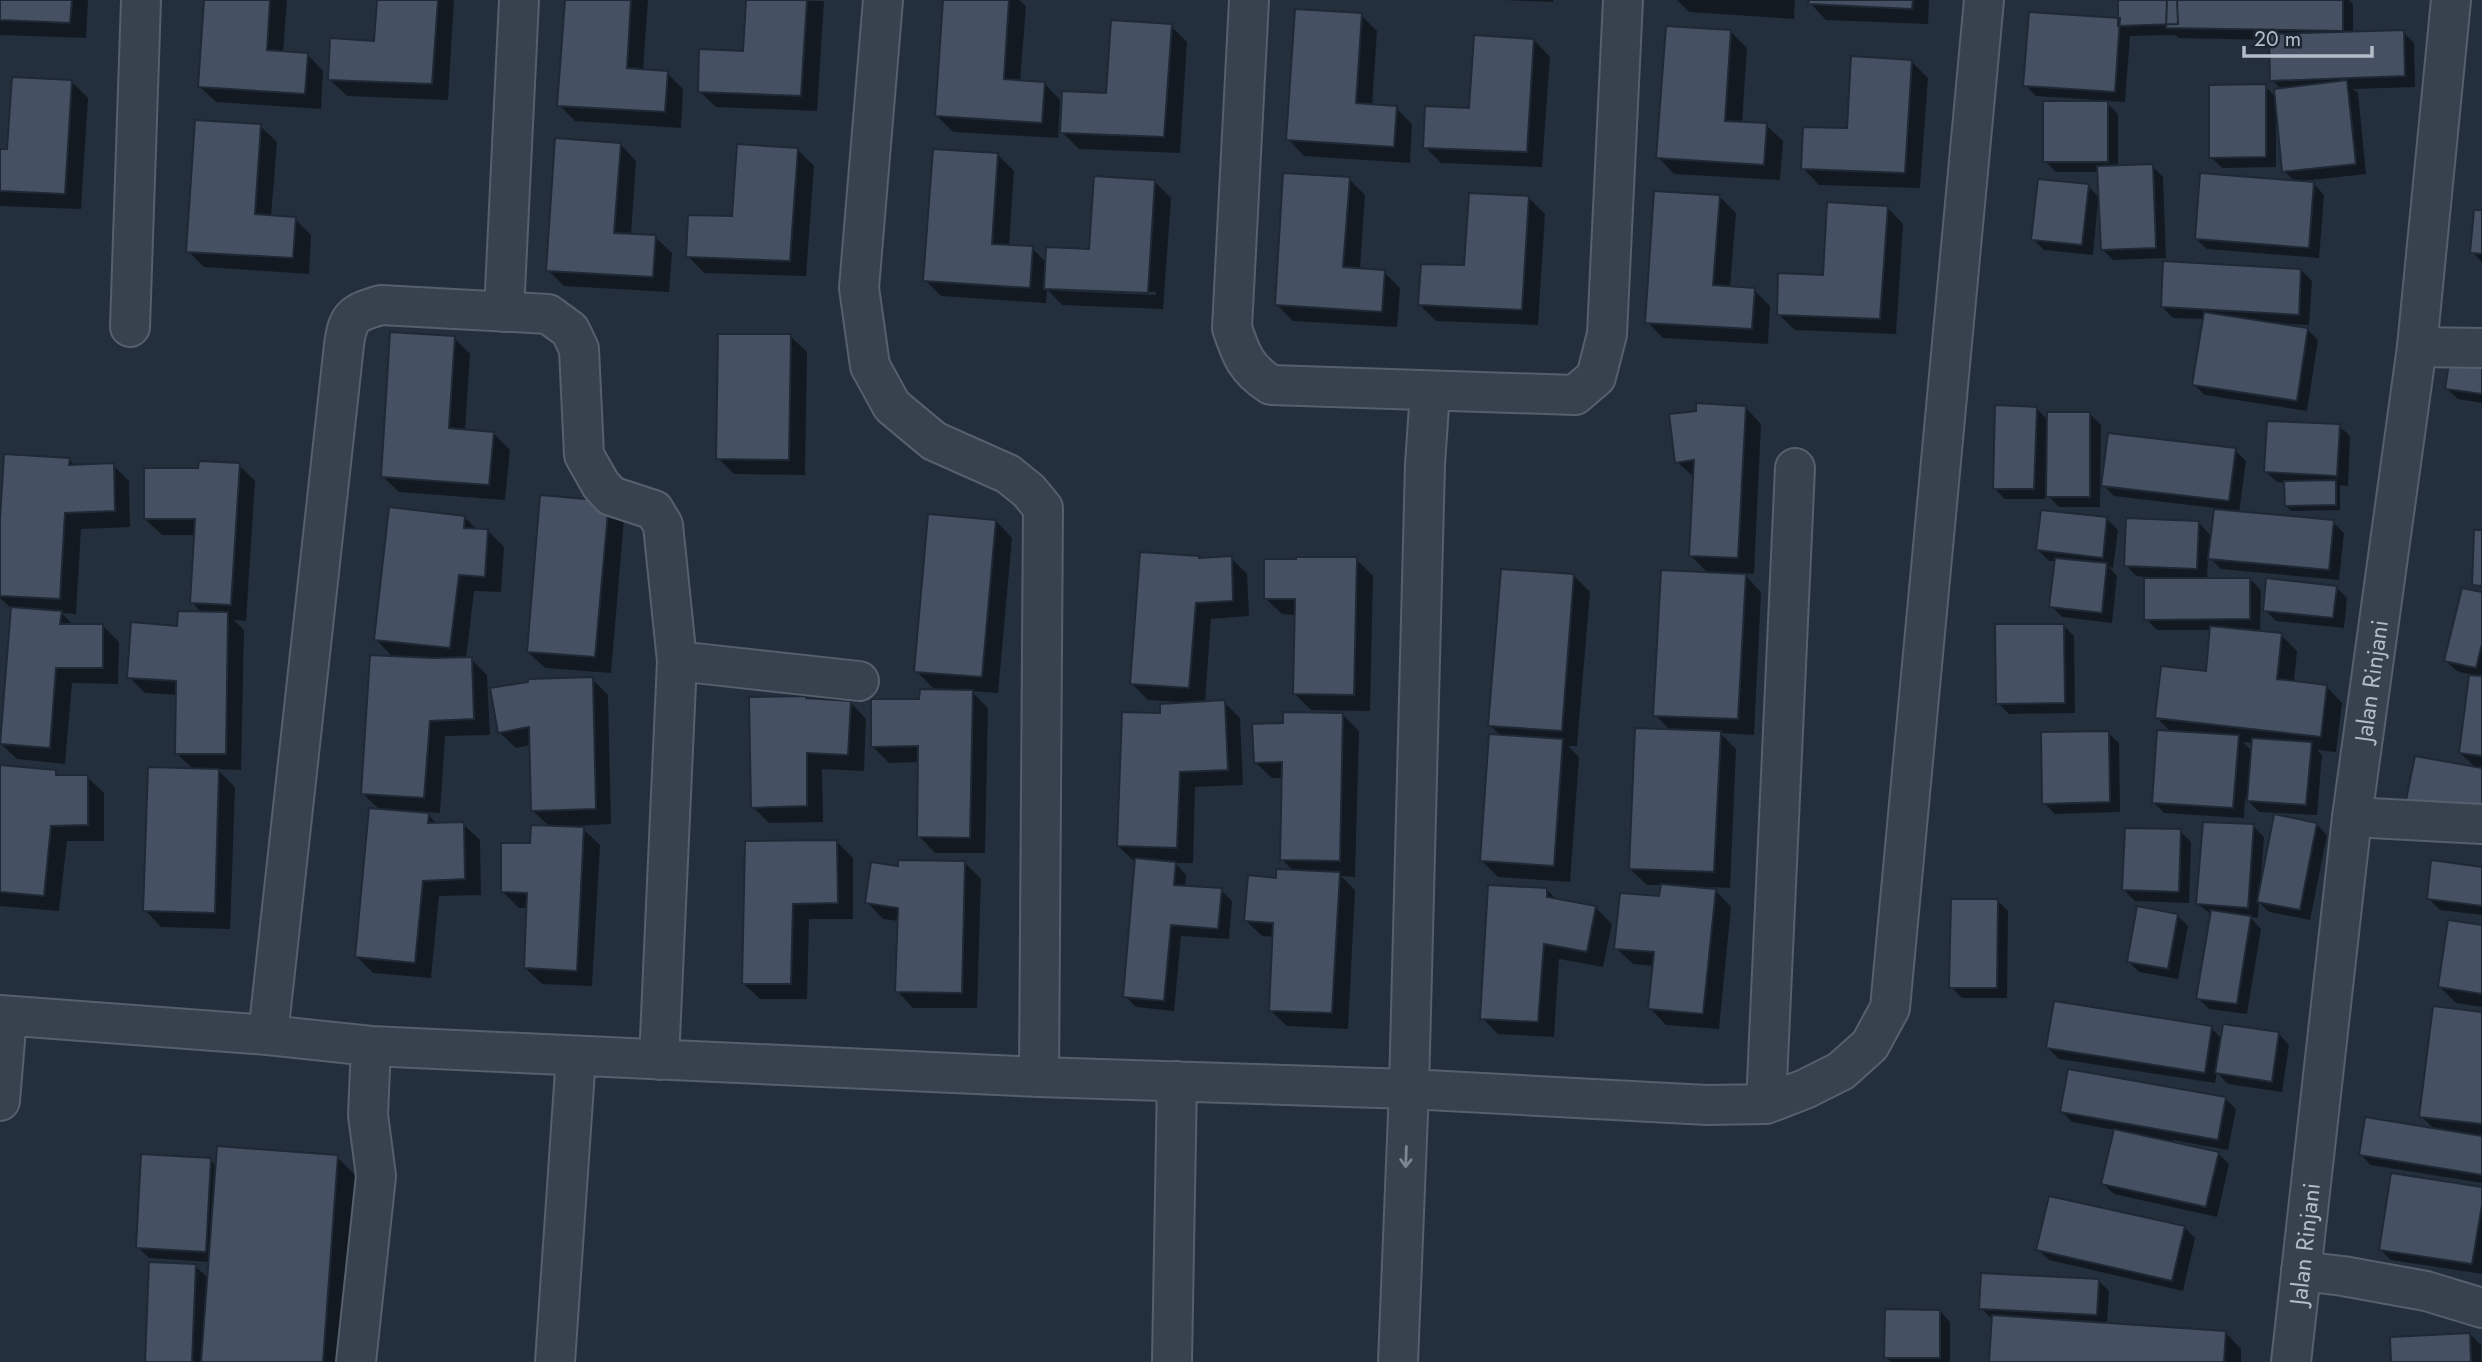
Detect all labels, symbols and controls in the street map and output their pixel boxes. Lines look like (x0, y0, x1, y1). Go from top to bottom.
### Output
scale bar (2244, 14, 2372, 58)
text: 20 m (2254, 24, 2301, 54)
street label: Jalan Rinjani (2345, 617, 2397, 747)
one-way arrow (1400, 1145, 1413, 1168)
street label: Jalan Rinjani (2280, 1181, 2328, 1310)

